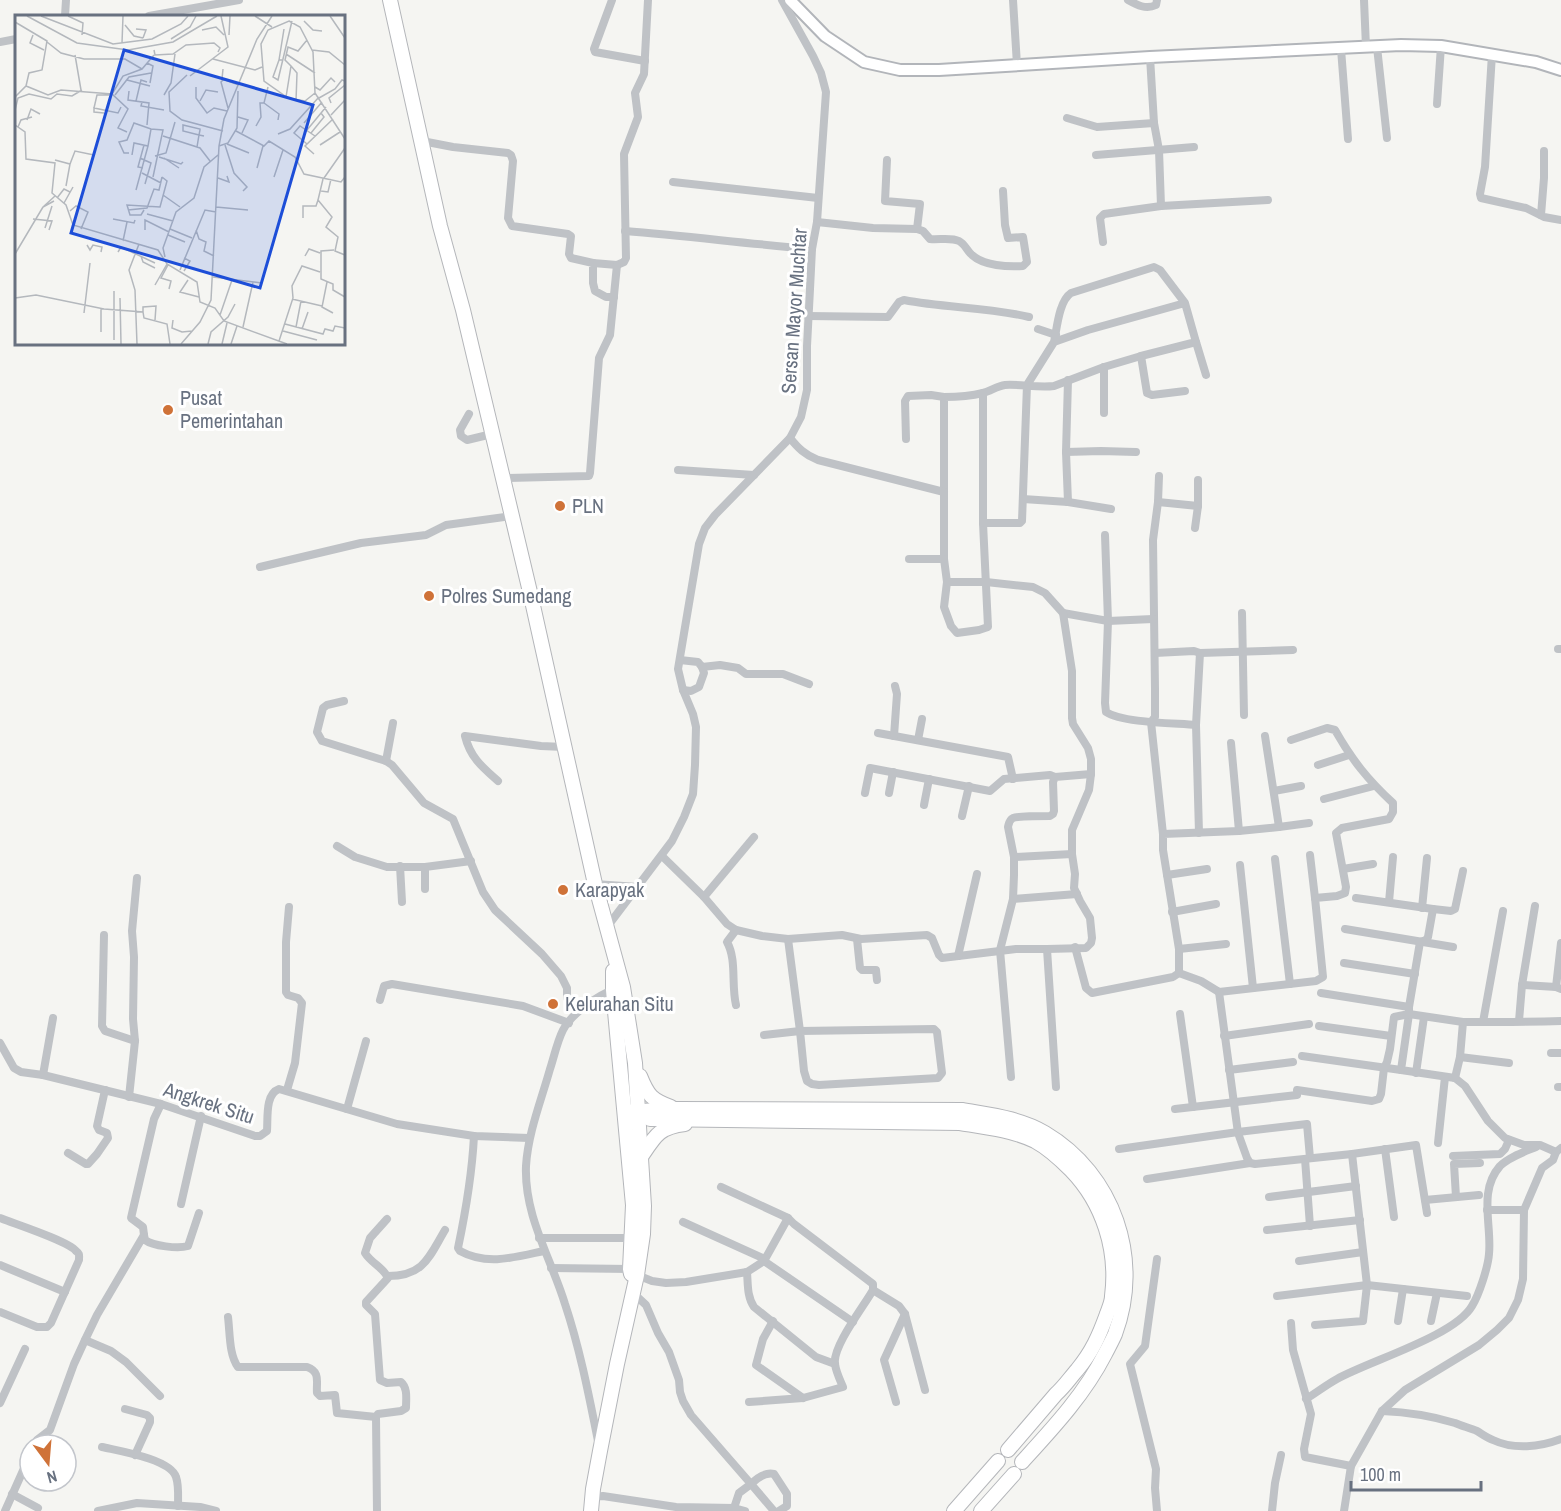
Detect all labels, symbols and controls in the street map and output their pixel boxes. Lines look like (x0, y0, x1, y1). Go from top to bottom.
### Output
inset map (15, 15, 345, 345)
street label: Sersan Mayor Muchtar (774, 227, 813, 395)
place label: Pusat Pemerintahan (180, 384, 283, 434)
marker: Pusat Pemerintahan (161, 403, 175, 417)
place label: PLN (572, 492, 604, 519)
marker: PLN (553, 499, 567, 513)
place label: Polres Sumedang (441, 582, 571, 609)
marker: Polres Sumedang (422, 589, 436, 603)
place label: Karapyak (575, 876, 645, 903)
marker: Karapyak (556, 883, 570, 897)
place label: Kelurahan Situ (565, 990, 674, 1017)
marker: Kelurahan Situ (546, 997, 560, 1011)
street label: Angkrek Situ (159, 1075, 258, 1130)
north arrow (18, 1433, 78, 1493)
scale bar (1351, 1454, 1482, 1492)
text: 100 m (1360, 1462, 1401, 1487)
text: N (45, 1466, 60, 1489)

